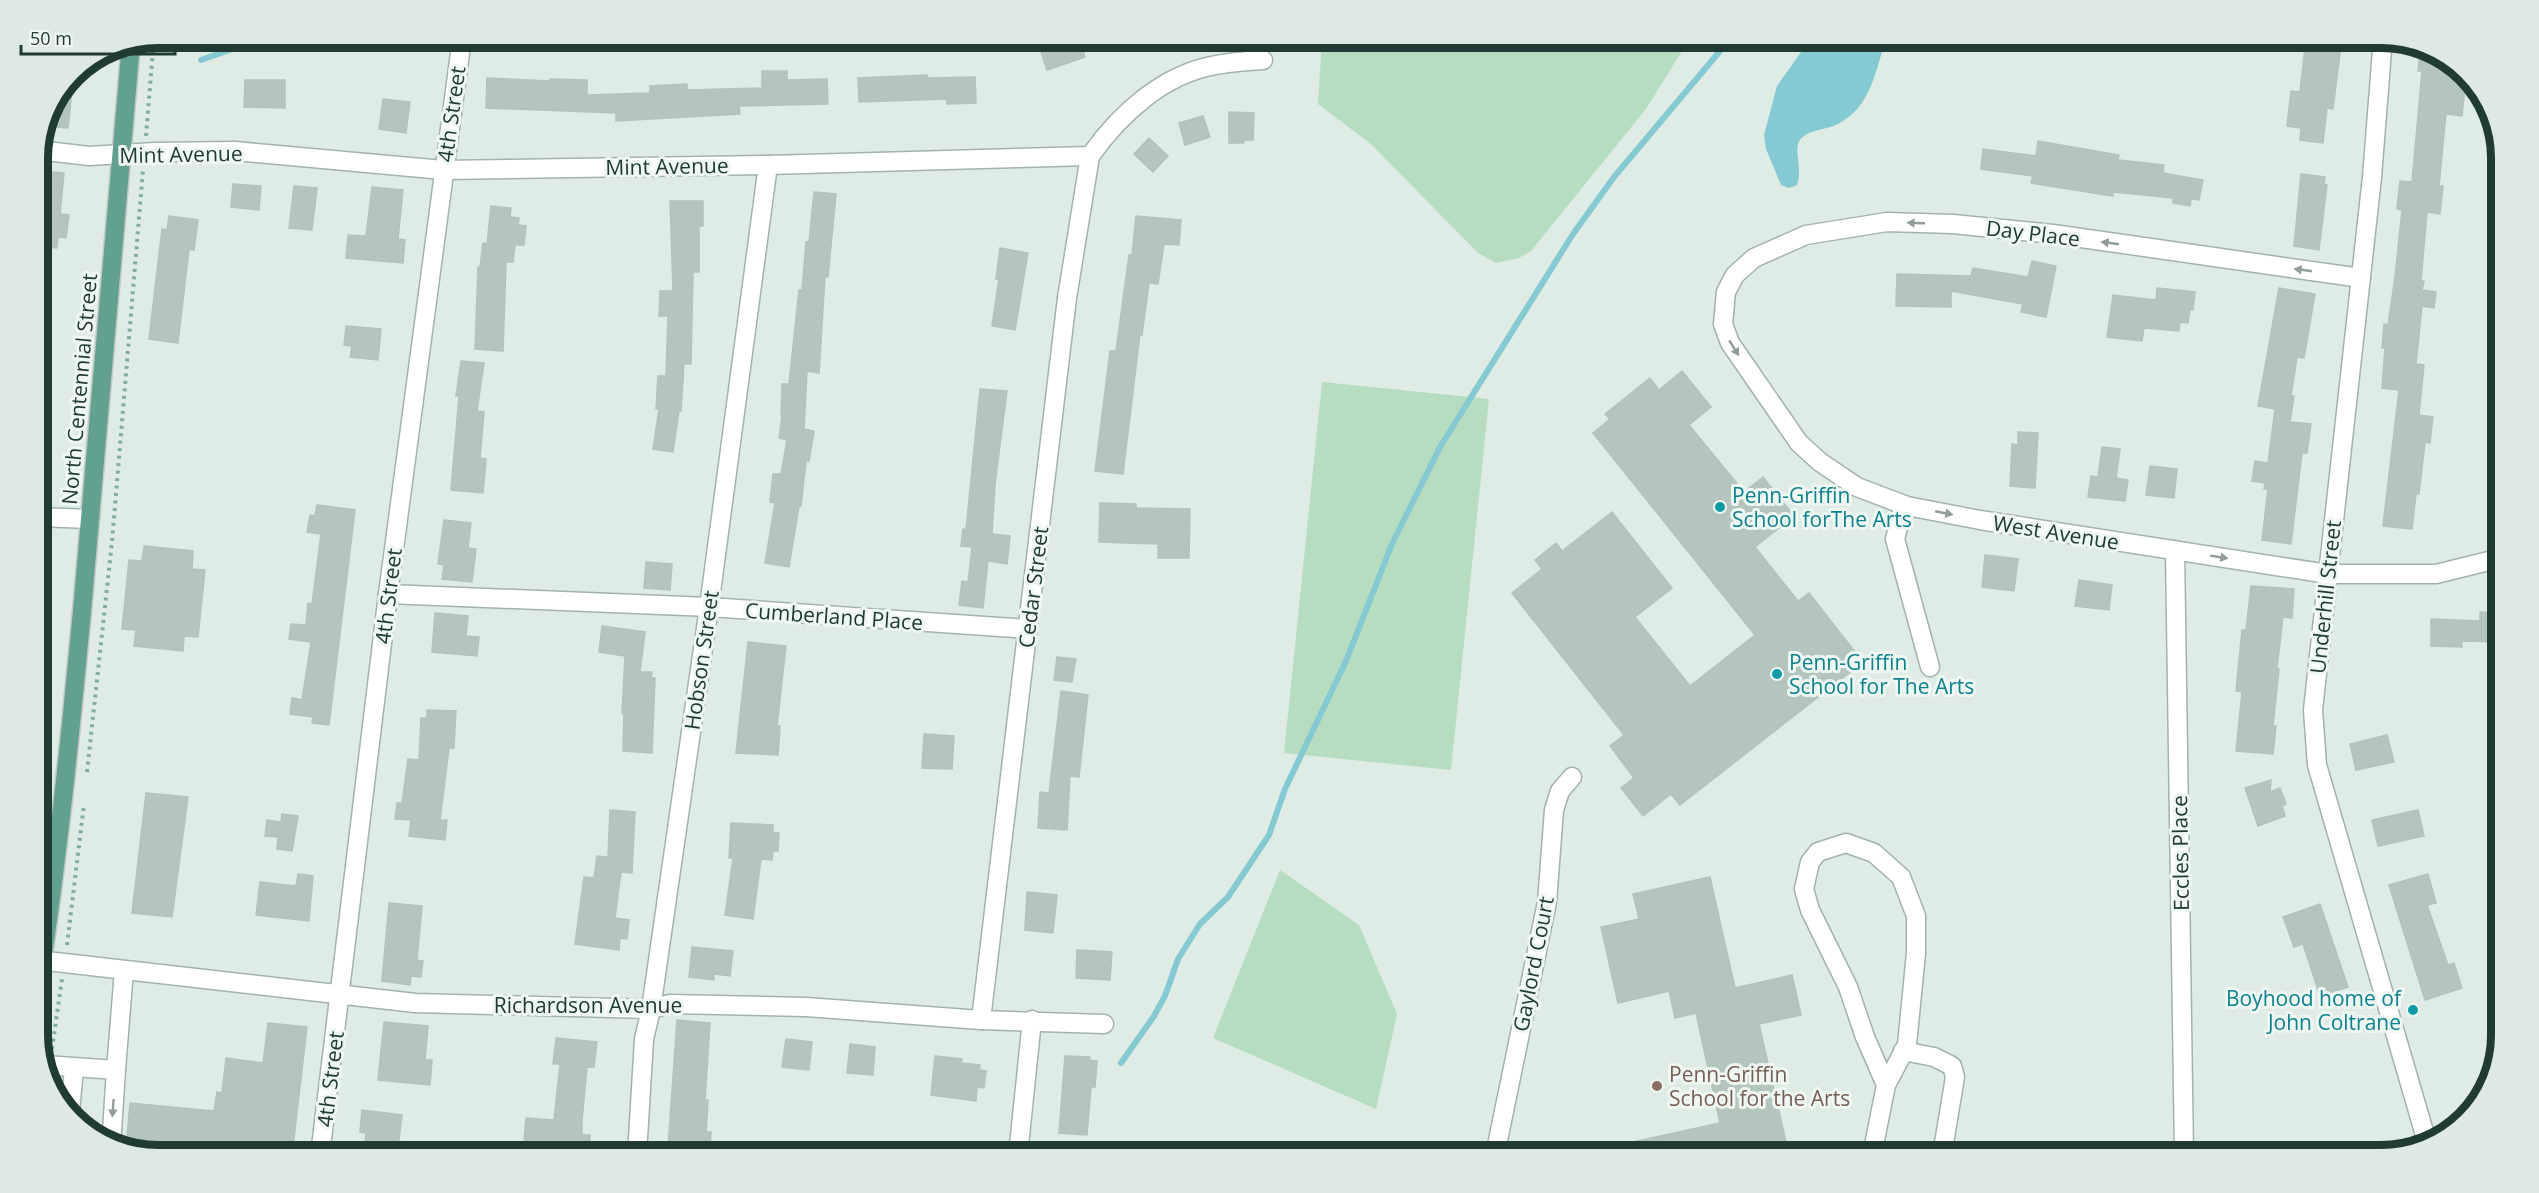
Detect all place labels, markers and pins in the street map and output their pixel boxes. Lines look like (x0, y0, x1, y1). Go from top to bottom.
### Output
place label: Penn-Griffin School forThe Arts (1732, 481, 1912, 533)
marker: Penn-Griffin School forThe Arts (1713, 500, 1727, 514)
place label: Penn-Griffin School for The Arts (1789, 648, 1974, 700)
marker: Penn-Griffin School for The Arts (1770, 667, 1784, 681)
place label: Boyhood home of John Coltrane (2226, 984, 2403, 1036)
marker: Boyhood home of John Coltrane (2406, 1003, 2420, 1017)
place label: Penn-Griffin School for the Arts (1669, 1060, 1850, 1112)
marker: Penn-Griffin School for the Arts (1650, 1079, 1664, 1093)

